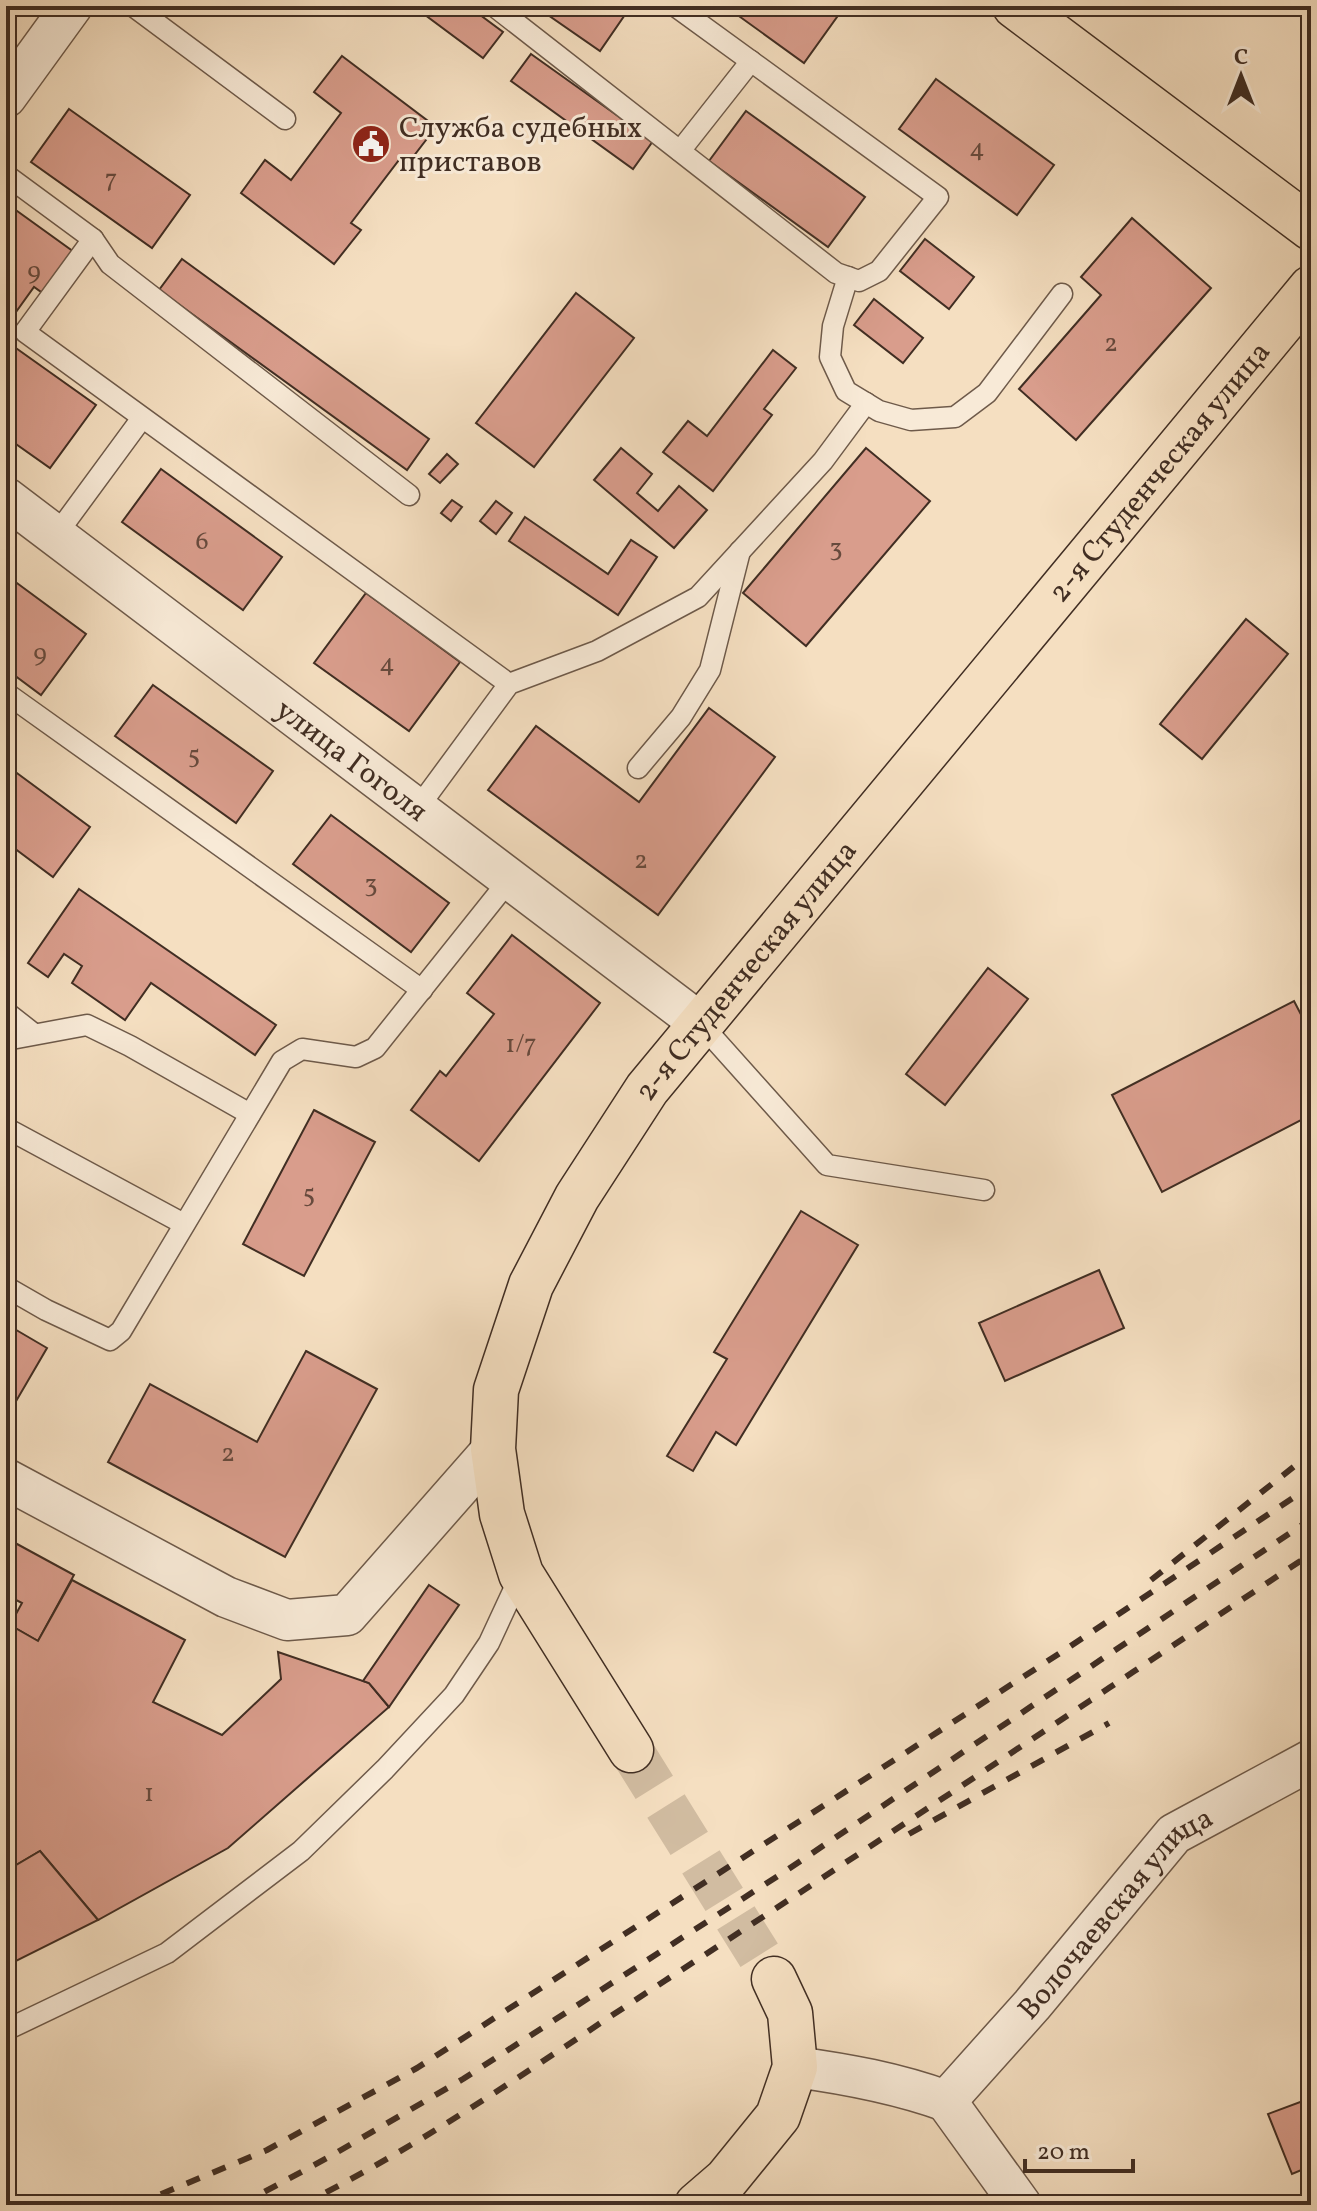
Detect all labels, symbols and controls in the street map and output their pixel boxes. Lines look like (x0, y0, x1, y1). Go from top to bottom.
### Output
north arrow (1201, 36, 1281, 116)
text: С (1234, 43, 1248, 74)
place label: Служба судебных приставов (399, 108, 642, 184)
public building icon: Служба судебных приставов (350, 123, 392, 165)
house number: 4 (969, 131, 985, 167)
house number: 7 (105, 162, 117, 198)
house number: 9 (27, 254, 41, 290)
house number: 2 (1104, 326, 1118, 362)
street label: 2-я Студенческая улица (1040, 333, 1281, 612)
house number: 6 (195, 524, 209, 560)
house number: 3 (829, 531, 843, 567)
house number: 9 (33, 636, 47, 672)
house number: 4 (379, 646, 395, 682)
street label: улица Гоголя (266, 690, 436, 833)
house number: 5 (188, 738, 200, 774)
street label: 2-я Студенческая улица (626, 832, 868, 1110)
house number: 2 (634, 843, 648, 879)
house number: 3 (364, 867, 378, 903)
house number: 1/7 (505, 1027, 537, 1063)
house number: 5 (303, 1177, 315, 1213)
house number: 2 (221, 1436, 235, 1472)
house number: 1 (144, 1776, 154, 1812)
street label: Волочаевская улица (1009, 1798, 1221, 2030)
scale bar (1025, 2123, 1133, 2173)
text: 20 m (1037, 2136, 1090, 2170)

